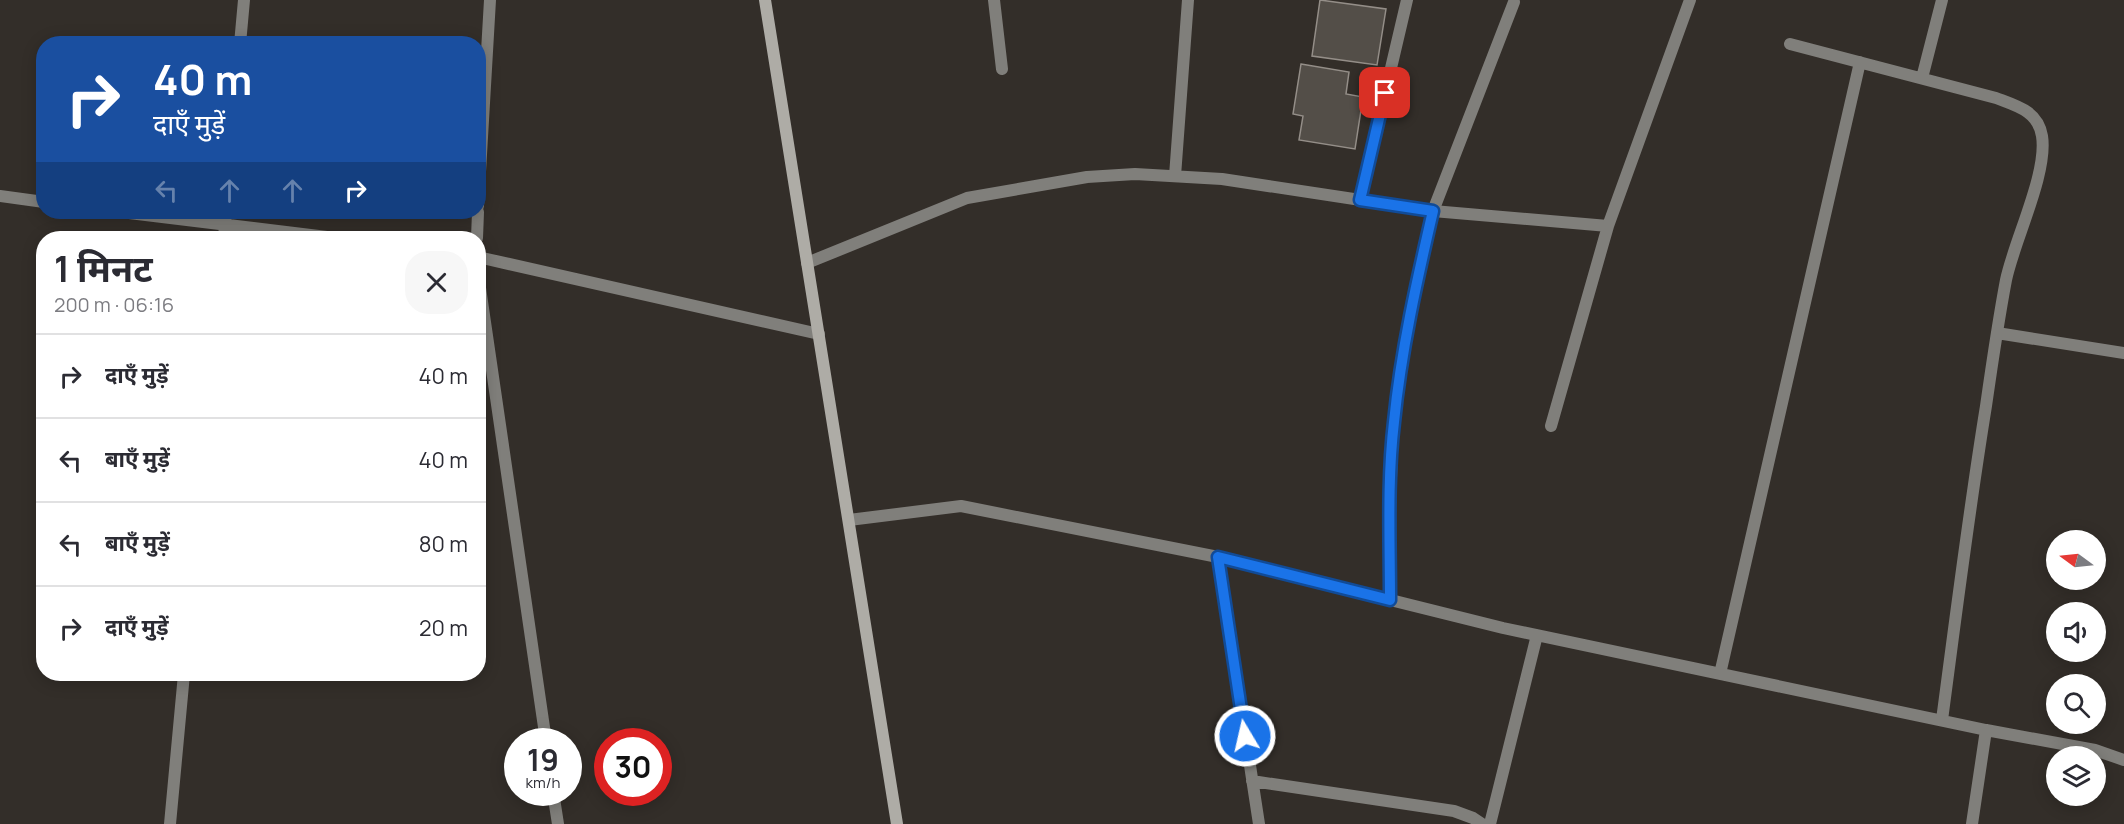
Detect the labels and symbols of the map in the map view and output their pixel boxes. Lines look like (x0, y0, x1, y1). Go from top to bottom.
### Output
pin (1359, 67, 1410, 118)
north arrow (2046, 530, 2106, 590)
position arrow (1213, 704, 1277, 768)
speed limit sign: 30 (594, 728, 672, 806)

